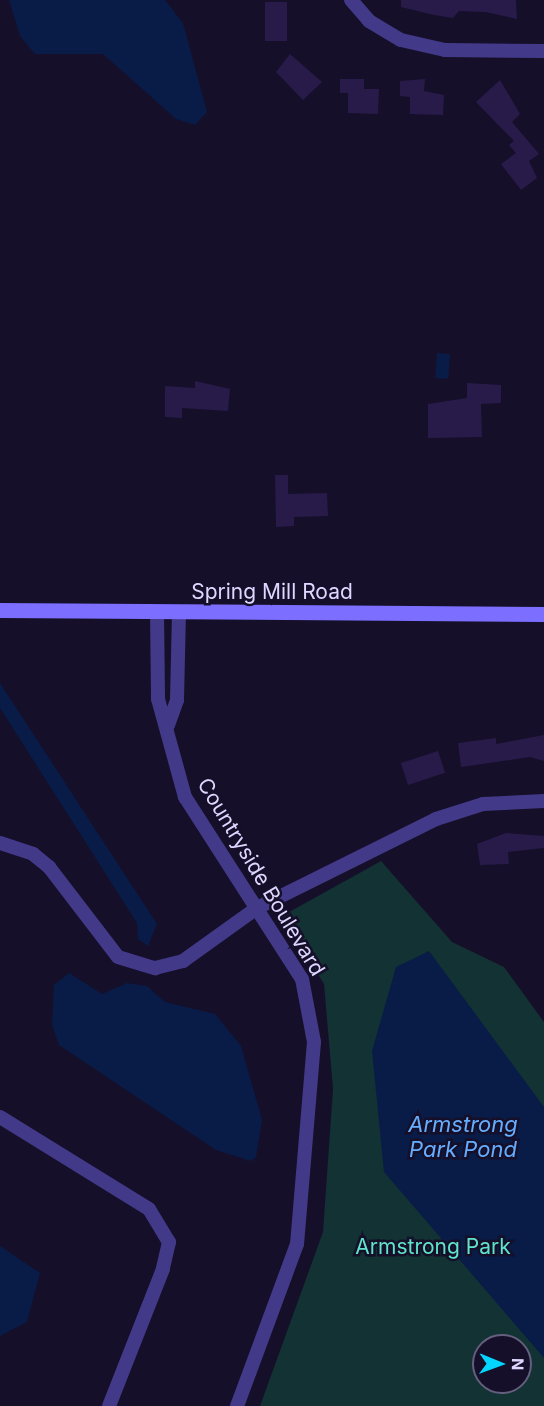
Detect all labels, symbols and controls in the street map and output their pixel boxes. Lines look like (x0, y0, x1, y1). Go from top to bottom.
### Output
street label: Spring Mill Road (191, 579, 353, 605)
street label: Countryside Boulevard (192, 773, 330, 981)
water label: Armstrong Park Pond (408, 1111, 518, 1162)
park label: Armstrong Park (355, 1234, 511, 1260)
north arrow (472, 1334, 532, 1394)
text: N (508, 1358, 528, 1371)

